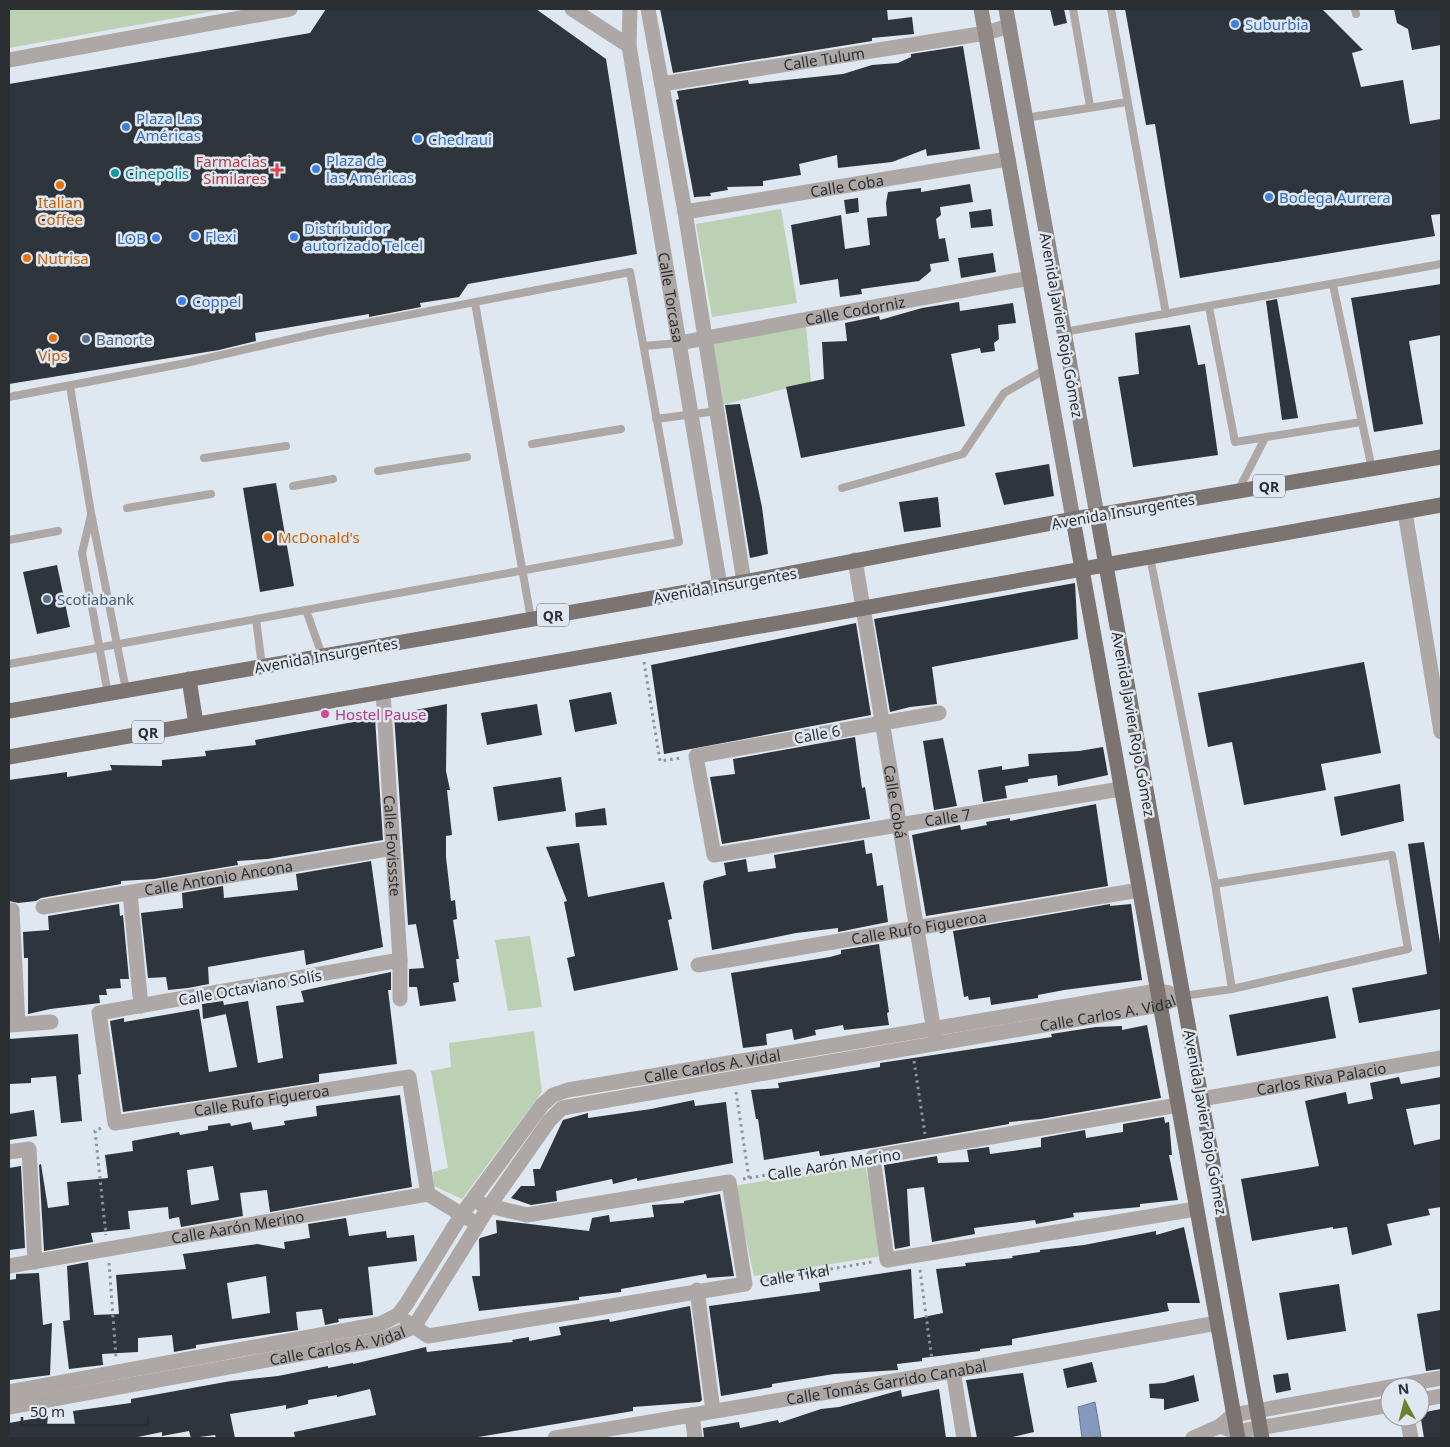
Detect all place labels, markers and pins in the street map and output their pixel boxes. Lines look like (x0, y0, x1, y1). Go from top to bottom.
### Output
place label: Suburbia (1245, 14, 1309, 34)
marker: Suburbia (1229, 18, 1241, 30)
place label: Plaza Las Américas (136, 108, 201, 145)
marker: Plaza Las Américas (120, 121, 132, 133)
place label: Chedraui (428, 129, 492, 149)
marker: Chedraui (412, 133, 424, 145)
place label: Plaza de las Américas (326, 150, 414, 187)
place label: Farmacias Similares (195, 151, 267, 188)
place label: Cinepolis (125, 163, 189, 183)
marker: Plaza de las Américas (310, 163, 322, 175)
marker: Farmacias Similares (271, 164, 283, 176)
marker: Cinepolis (109, 167, 121, 179)
marker: Italian Coffee (54, 179, 66, 191)
place label: Bodega Aurrera (1279, 187, 1391, 207)
marker: Bodega Aurrera (1263, 191, 1275, 203)
place label: Italian Coffee (37, 192, 83, 229)
place label: Distribuidor autorizado Telcel (304, 218, 423, 255)
place label: Flexi (205, 226, 237, 246)
place label: LOB (117, 228, 146, 248)
marker: Flexi (189, 230, 201, 242)
marker: Distribuidor autorizado Telcel (288, 231, 300, 243)
marker: LOB (150, 232, 162, 244)
place label: Nutrisa (37, 248, 89, 268)
marker: Nutrisa (21, 252, 33, 264)
place label: Coppel (192, 291, 241, 311)
marker: Coppel (176, 295, 188, 307)
place label: Banorte (96, 329, 153, 349)
marker: Vips (47, 332, 59, 344)
marker: Banorte (80, 333, 92, 345)
place label: Vips (38, 345, 68, 365)
place label: McDonald's (278, 527, 360, 547)
marker: McDonald's (262, 531, 274, 543)
place label: Scotiabank (57, 589, 134, 609)
marker: Scotiabank (41, 593, 53, 605)
place label: Hostel Pause (335, 704, 426, 724)
marker: Hostel Pause (319, 708, 331, 720)

